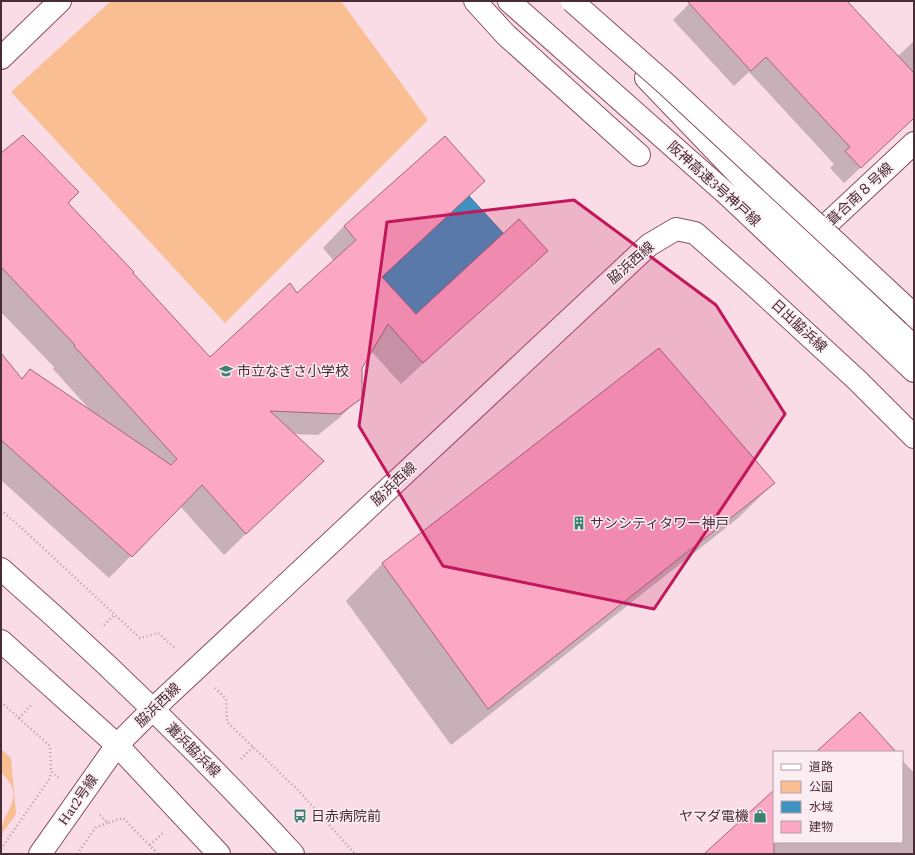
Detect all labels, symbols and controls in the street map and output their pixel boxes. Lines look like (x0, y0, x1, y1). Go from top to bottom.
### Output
street label: 阪神高速3号神戸線 (663, 136, 765, 232)
street label: 葺合南８号線 (822, 158, 898, 230)
street label: 脇浜西線 (603, 237, 659, 289)
street label: 日出脇浜線 (766, 294, 832, 358)
place label: 市立なぎさ小学校 (237, 361, 349, 382)
school or university icon: 市立なぎさ小学校 (218, 363, 234, 379)
street label: 脇浜西線 (366, 457, 422, 511)
place label: サンシティタワー神戸 (590, 513, 729, 534)
building icon: サンシティタワー神戸 (571, 515, 587, 531)
street label: 脇浜西線 (131, 678, 185, 732)
street label: 灘浜脇浜線 (161, 718, 225, 782)
legend (773, 751, 903, 843)
text: 道路 (809, 758, 833, 777)
street label: Hat2号線 (53, 770, 103, 830)
text: 公園 (809, 778, 833, 797)
text: 水域 (809, 798, 833, 817)
place label: 日赤病院前 (311, 806, 381, 827)
place label: ヤマダ電機 (679, 806, 749, 827)
bus stop icon: 日赤病院前 (292, 808, 308, 824)
shop icon: ヤマダ電機 (752, 808, 768, 824)
text: 建物 (809, 818, 833, 837)

